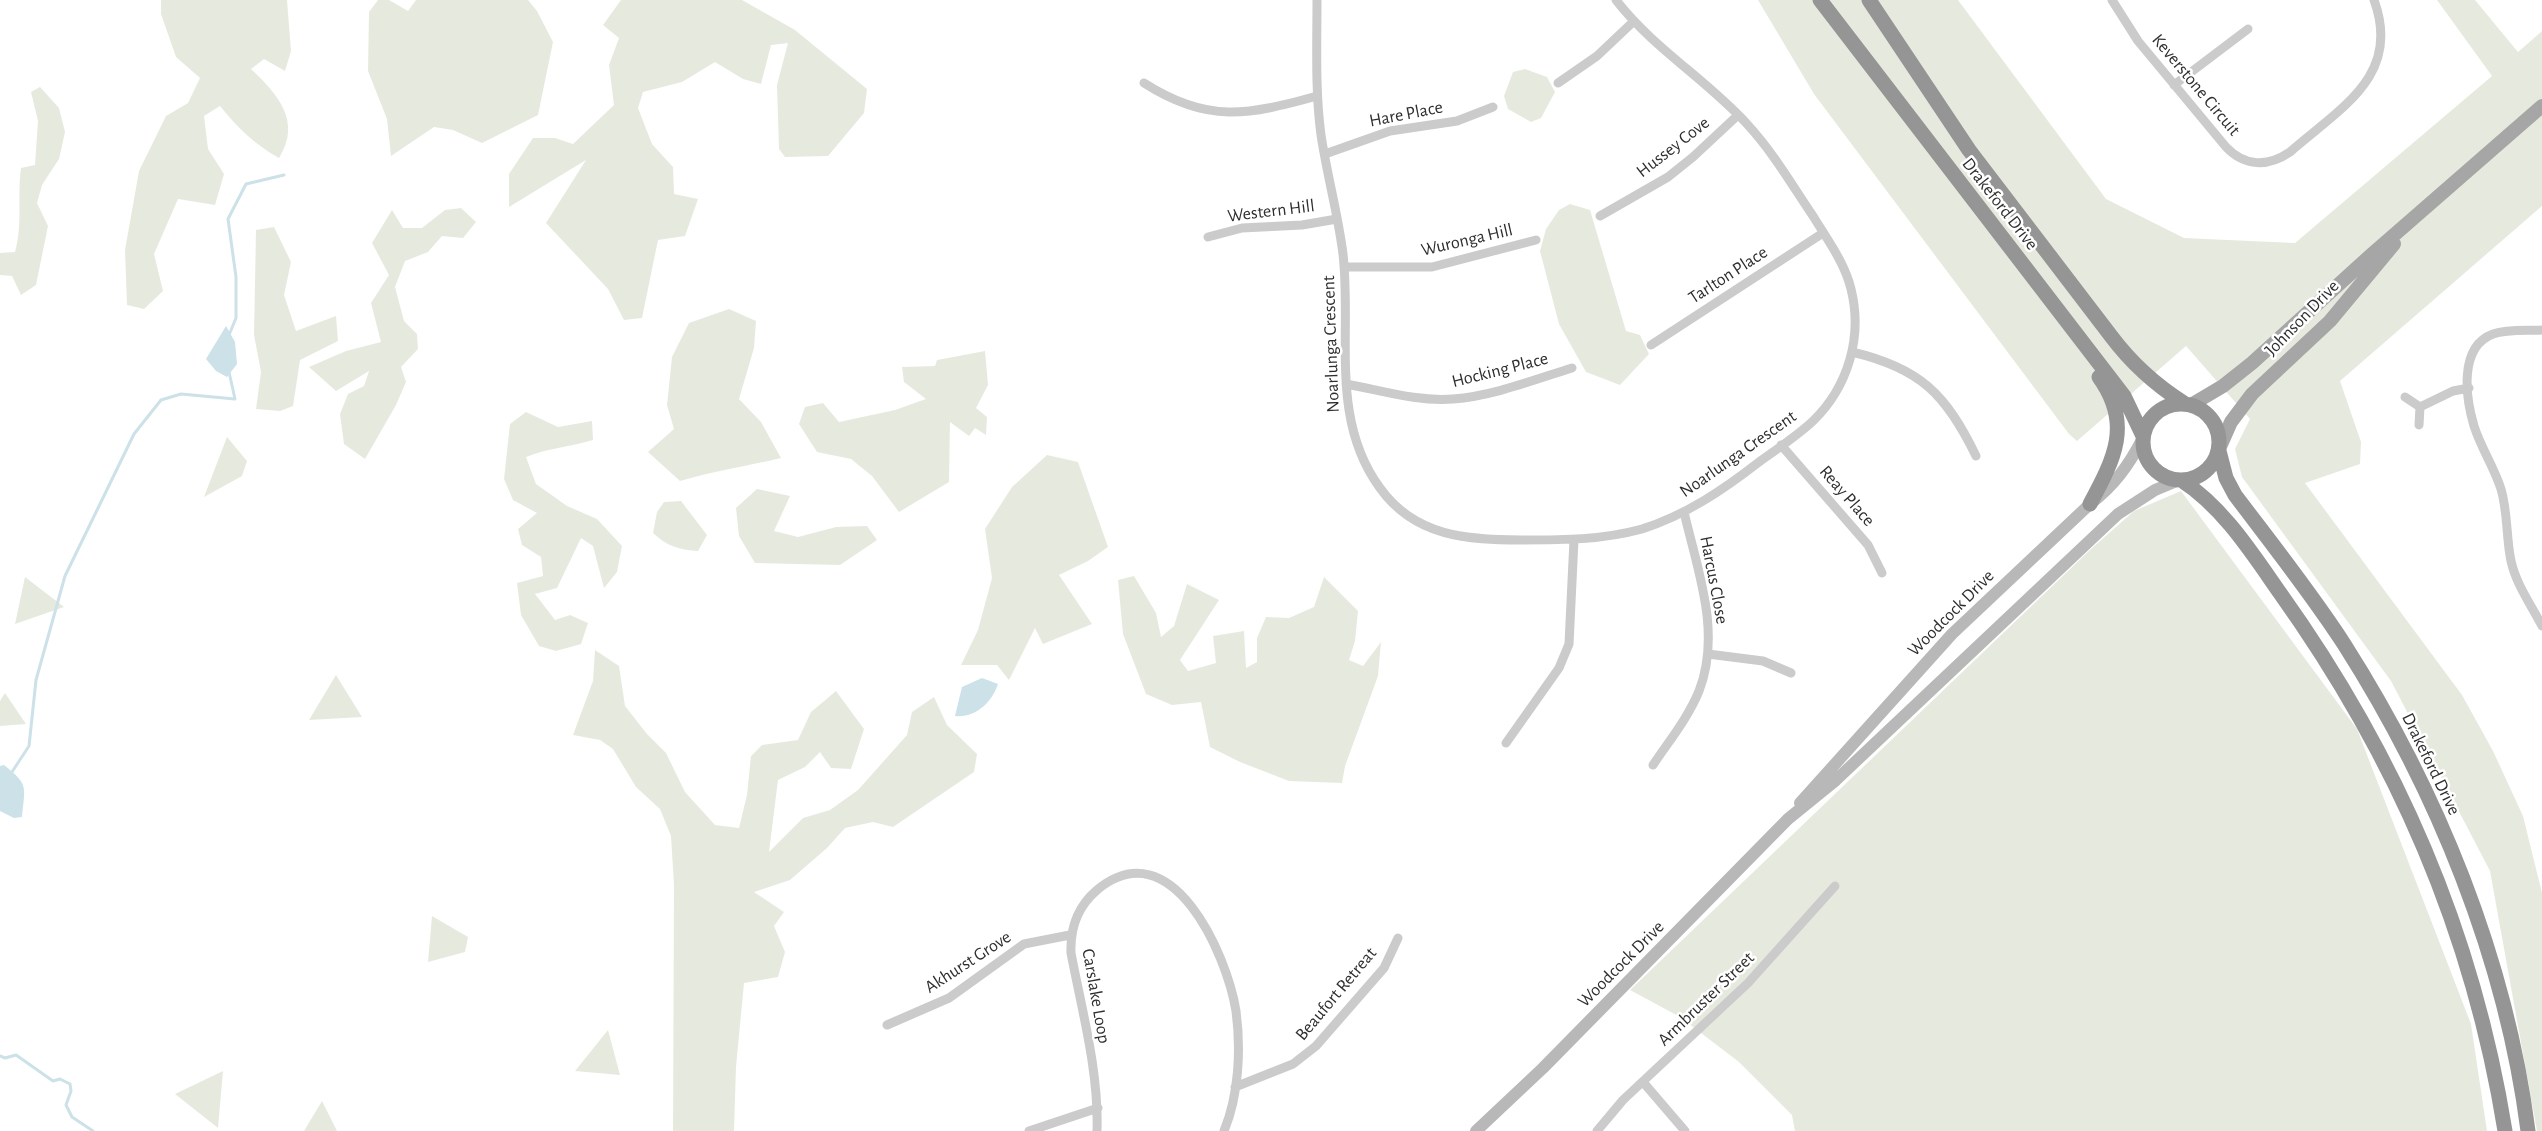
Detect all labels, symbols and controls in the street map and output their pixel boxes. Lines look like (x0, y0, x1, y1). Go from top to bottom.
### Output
street label: Keverstone Circuit (2147, 30, 2245, 140)
street label: Hare Place (1367, 96, 1445, 132)
street label: Hussey Cove (1632, 112, 1714, 182)
street label: Drakeford Drive (1957, 154, 2043, 254)
street label: Western Hill (1226, 195, 1316, 227)
street label: Wuronga Hill (1419, 219, 1515, 261)
street label: Tarlton Place (1684, 241, 1772, 309)
street label: Noarlunga Crescent (1318, 275, 1344, 413)
street label: Johnson Drive (2260, 275, 2344, 361)
street label: Hocking Place (1450, 348, 1550, 392)
street label: Noarlunga Crescent (1676, 406, 1800, 502)
street label: Reay Place (1815, 461, 1879, 531)
street label: Harcus Close (1695, 534, 1733, 626)
street label: Woodcock Drive (1903, 565, 1999, 661)
street label: Drakeford Drive (2397, 709, 2465, 819)
street label: Woodcock Drive (1573, 916, 1669, 1012)
street label: Akhurst Grove (921, 926, 1015, 998)
street label: Beaufort Retreat (1291, 943, 1381, 1045)
street label: Carslake Loop (1077, 947, 1115, 1045)
street label: Armbruster Street (1653, 947, 1759, 1051)

